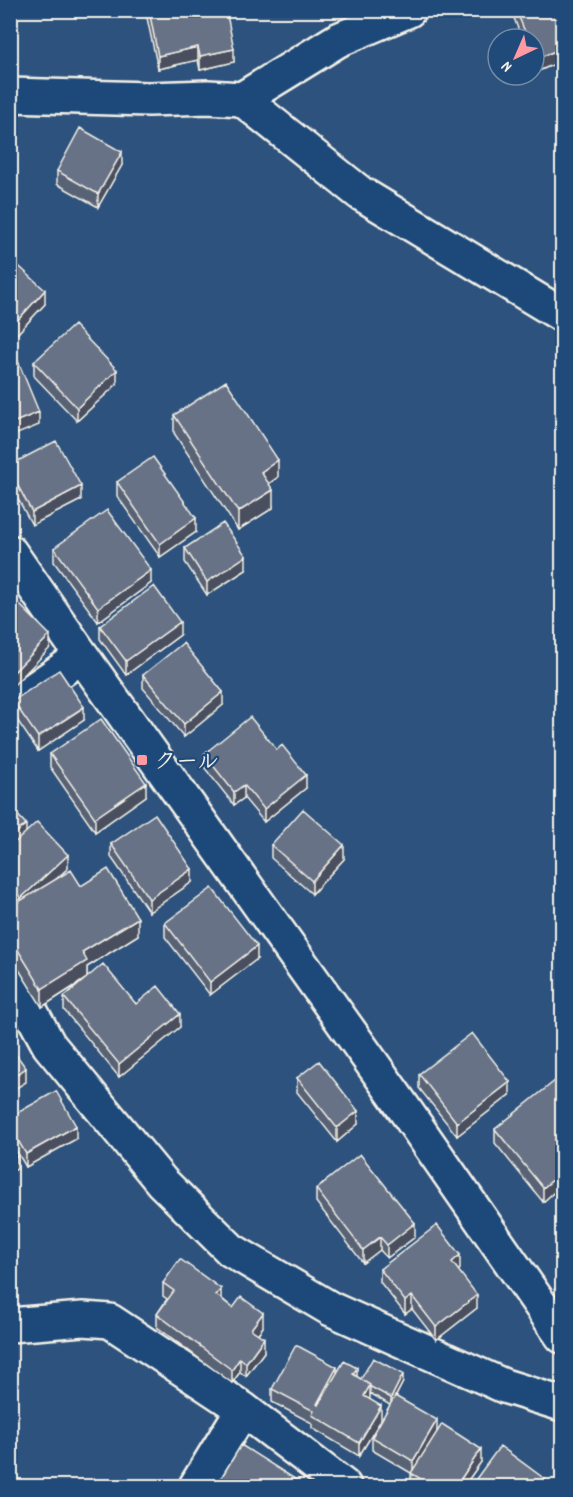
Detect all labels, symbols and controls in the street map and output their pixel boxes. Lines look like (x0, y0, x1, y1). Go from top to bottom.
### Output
north arrow (486, 27, 546, 87)
text: N (496, 55, 518, 77)
place label: クール (154, 748, 219, 779)
marker: クール (135, 753, 149, 767)

